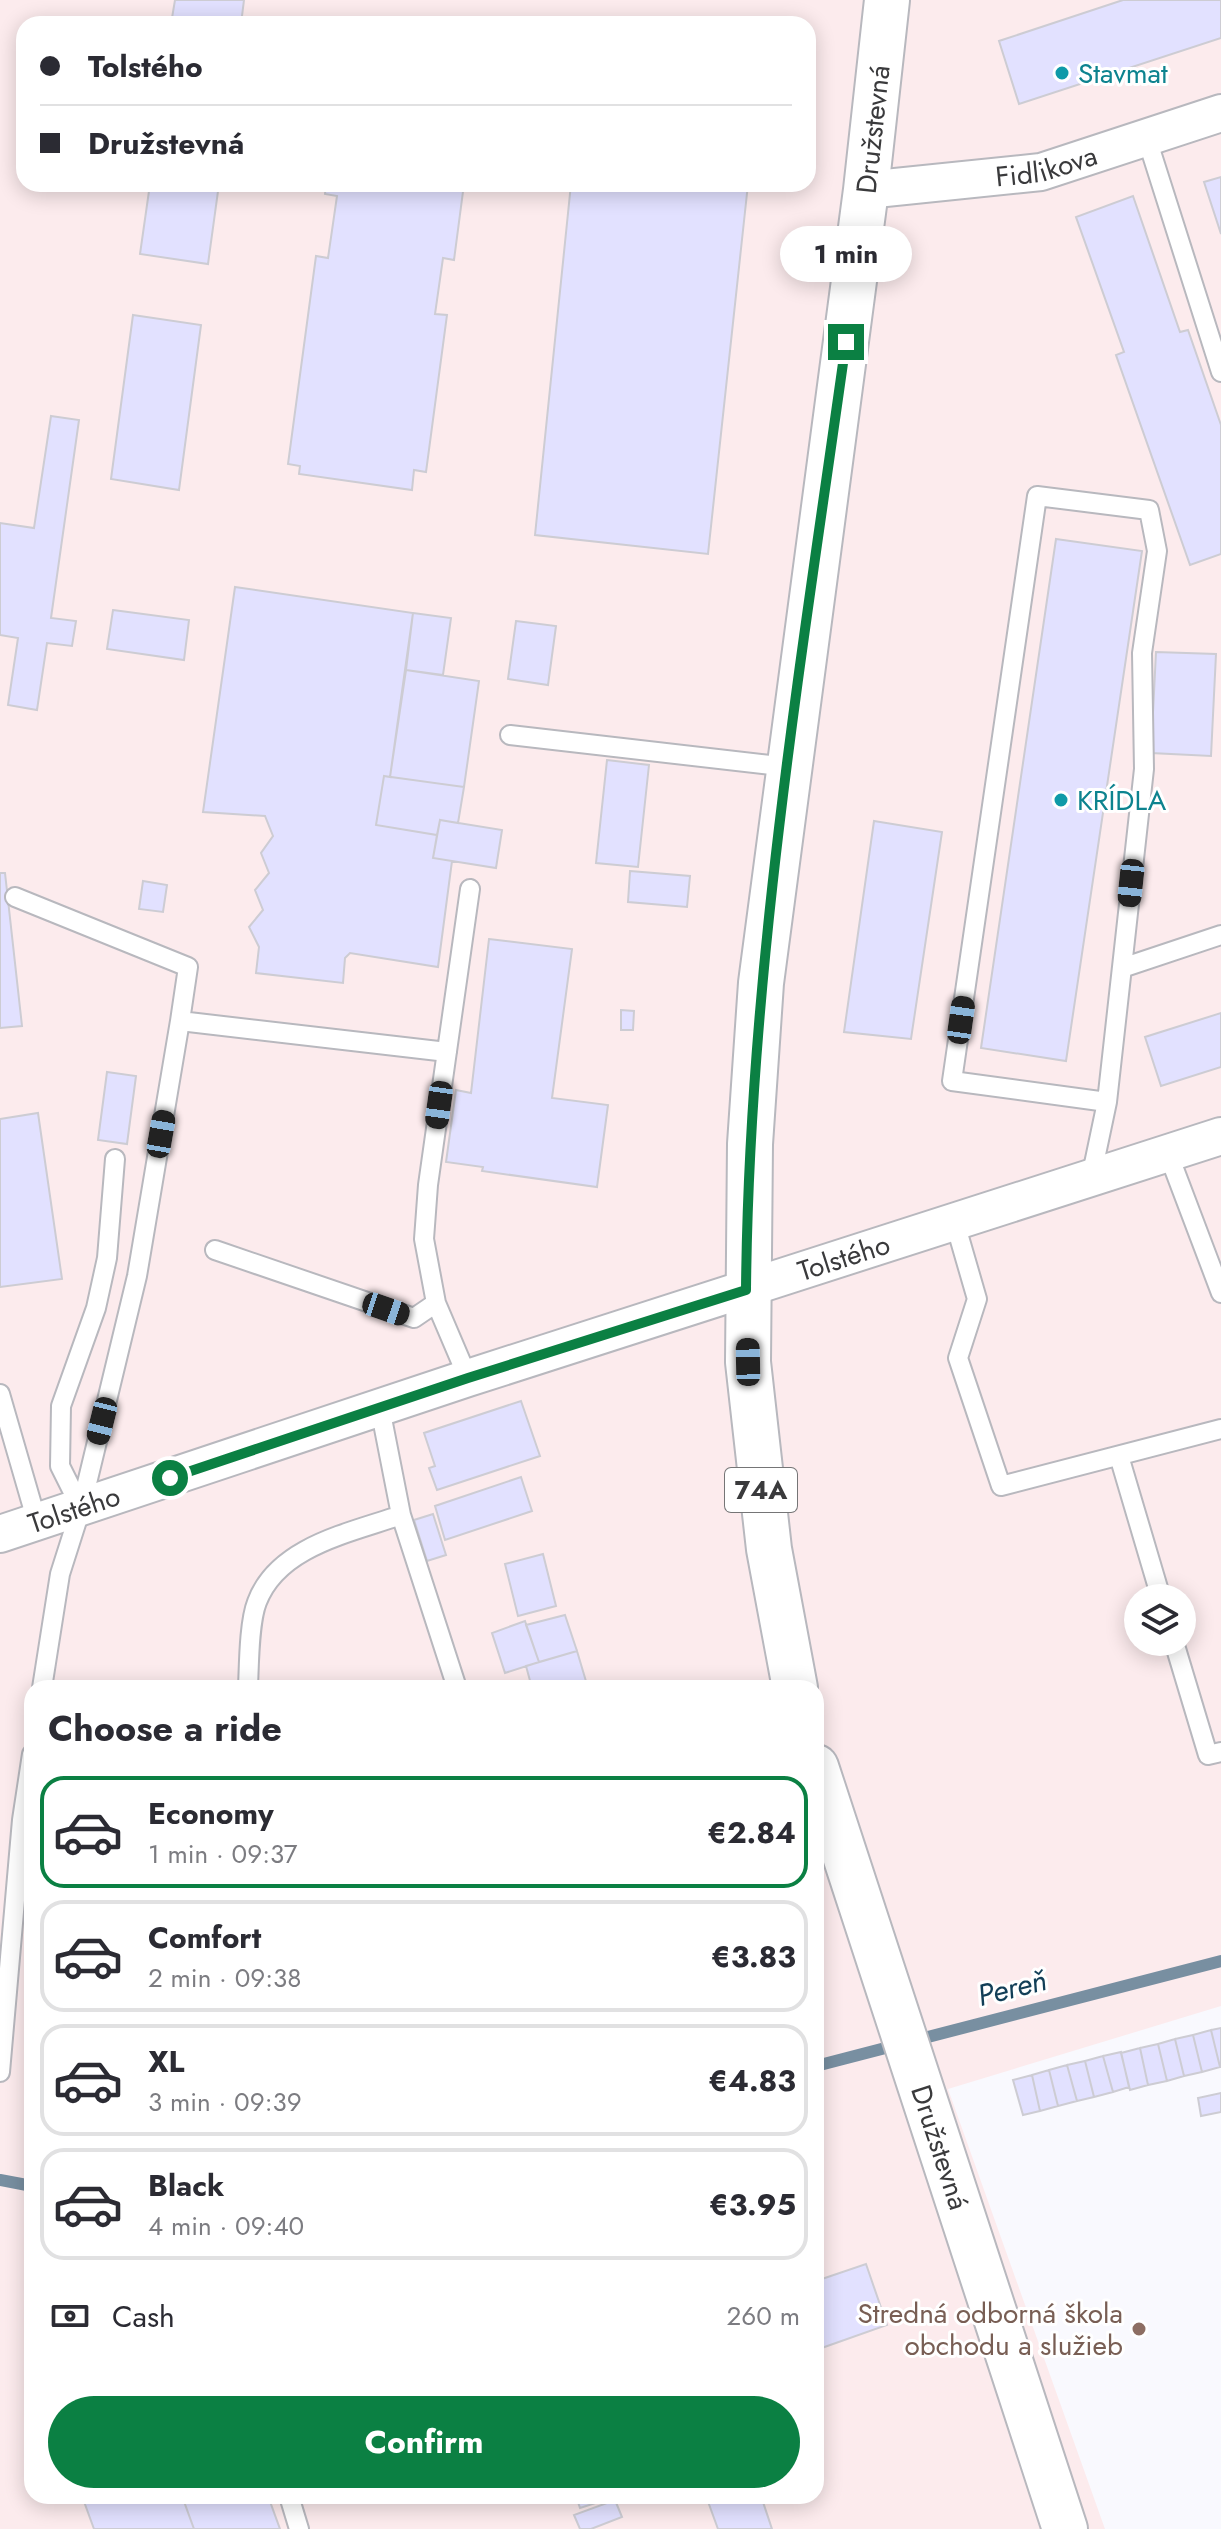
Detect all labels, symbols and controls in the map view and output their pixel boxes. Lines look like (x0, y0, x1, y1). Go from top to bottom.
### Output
text: Tolstého (88, 45, 203, 88)
place label: Stavmat (1078, 53, 1168, 94)
street label: Družstevná (846, 63, 901, 196)
marker: Stavmat (1053, 64, 1071, 82)
text: Družstevná (88, 122, 244, 165)
street label: Fidlikova (993, 135, 1103, 198)
callout: 1 min (780, 226, 912, 282)
text: 1 min (814, 235, 878, 273)
route end (828, 324, 864, 360)
place label: KRÍDLA (1077, 780, 1167, 821)
marker: KRÍDLA (1052, 791, 1070, 809)
car (1117, 858, 1145, 908)
car (946, 995, 976, 1045)
car (424, 1080, 454, 1130)
car (145, 1108, 177, 1160)
street label: Tolstého (793, 1224, 895, 1292)
car (359, 1290, 413, 1328)
car (736, 1338, 760, 1386)
car (85, 1395, 119, 1447)
route start (152, 1460, 188, 1496)
road number: 74A (725, 1468, 797, 1512)
street label: Tolstého (23, 1475, 125, 1544)
map controls (1124, 1584, 1196, 1656)
button: layers (1124, 1584, 1196, 1656)
text: Choose a ride (48, 1702, 282, 1754)
text: Economy (148, 1792, 274, 1835)
icon: car (52, 1796, 124, 1868)
text: €2.84 (707, 1811, 796, 1854)
text: 1 min · 09:37 (148, 1835, 297, 1873)
text: Comfort (148, 1916, 261, 1959)
icon: car (52, 1920, 124, 1992)
text: €3.83 (711, 1935, 796, 1978)
water label: Pereň (973, 1958, 1051, 2017)
text: 2 min · 09:38 (148, 1959, 301, 1997)
text: XL (148, 2040, 184, 2083)
icon: car (52, 2044, 124, 2116)
text: €4.83 (708, 2059, 796, 2102)
street label: Družstevná (900, 2080, 979, 2215)
text: 3 min · 09:39 (148, 2083, 302, 2121)
text: Black (148, 2164, 224, 2207)
icon: car (52, 2168, 124, 2240)
text: €3.95 (709, 2183, 796, 2226)
text: 4 min · 09:40 (148, 2207, 304, 2245)
place label: Stredná odborná škola obchodu a služieb (858, 2293, 1123, 2366)
icon: cash (48, 2294, 92, 2338)
text: Cash (112, 2295, 175, 2338)
text: 260 m (727, 2297, 800, 2335)
marker: Stredná odborná škola obchodu a služieb (1130, 2320, 1148, 2338)
button: Confirm (48, 2396, 800, 2488)

